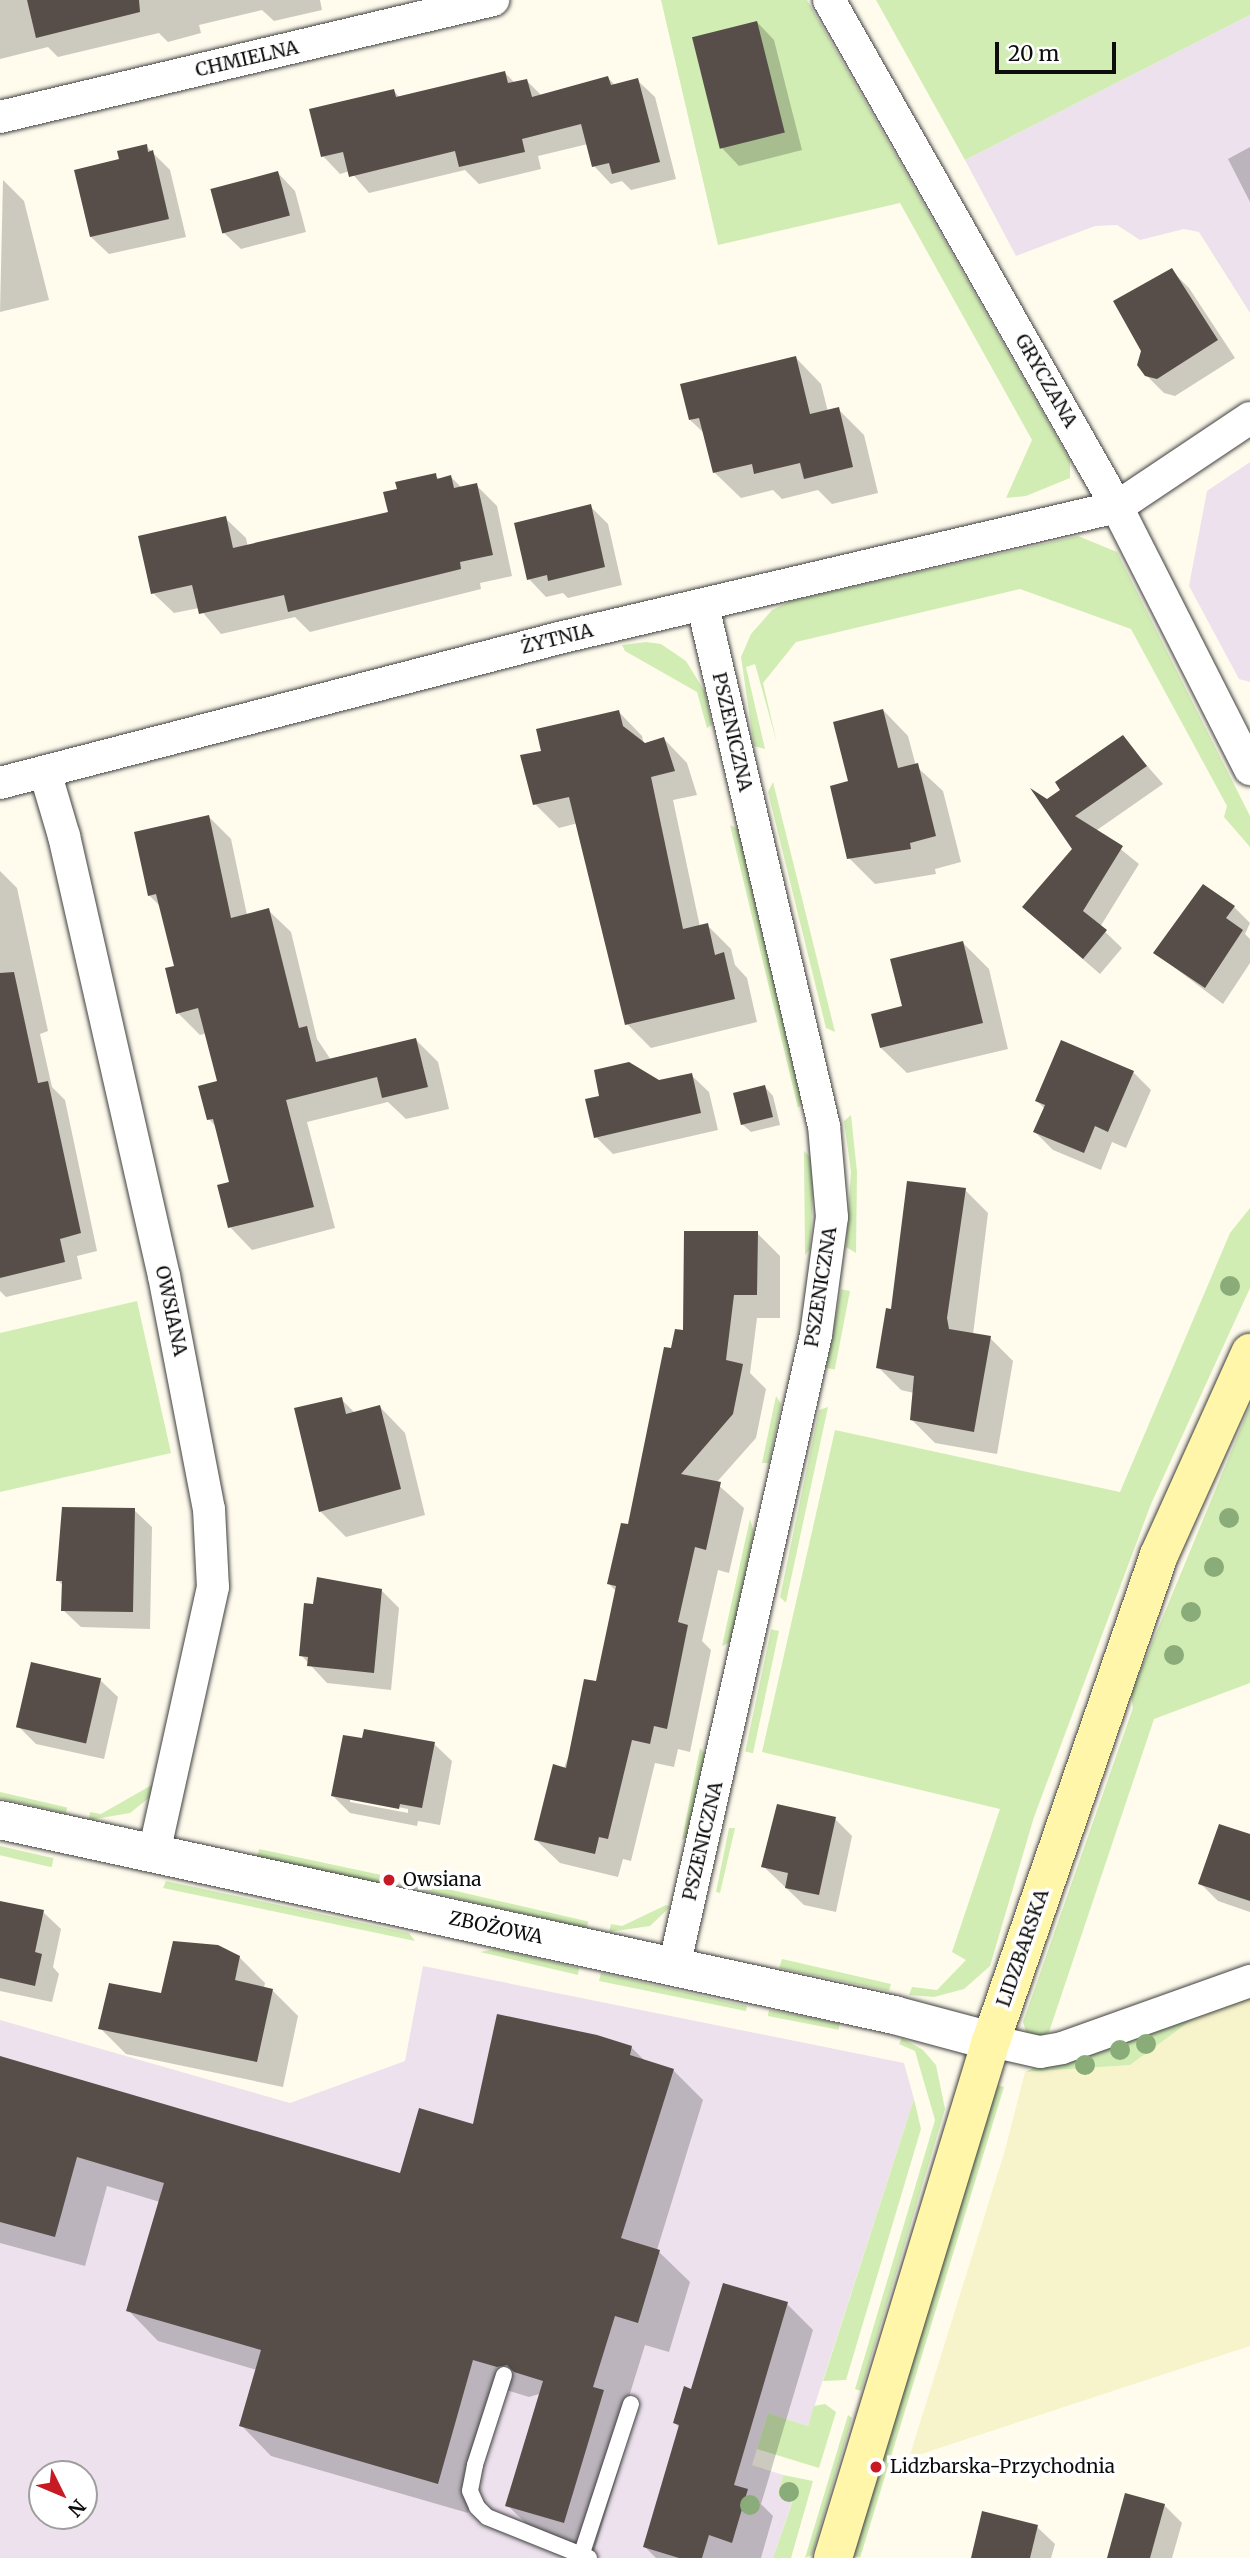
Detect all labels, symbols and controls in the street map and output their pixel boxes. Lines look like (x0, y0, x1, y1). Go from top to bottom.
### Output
scale bar (998, 28, 1119, 72)
street label: CHMIELNA (193, 36, 301, 82)
text: 20 m (1008, 40, 1059, 67)
street label: GRYCZANA (1010, 330, 1082, 432)
street label: ŻYTNIA (518, 619, 596, 659)
street label: PSZENICZNA (707, 670, 757, 794)
street label: PSZENICZNA (800, 1225, 842, 1349)
street label: OWSIANA (150, 1264, 192, 1358)
street label: PSZENICZNA (678, 1779, 728, 1903)
place label: Owsiana (403, 1869, 482, 1891)
marker: Owsiana (381, 1872, 397, 1888)
street label: LIDZBARSKA (992, 1886, 1054, 2010)
street label: ZBOŻOWA (447, 1907, 545, 1949)
place label: Lidzbarska-Przychodnia (890, 2456, 1115, 2478)
marker: Lidzbarska-Przychodnia (868, 2459, 884, 2475)
north arrow (28, 2460, 98, 2530)
text: N (63, 2494, 91, 2522)

